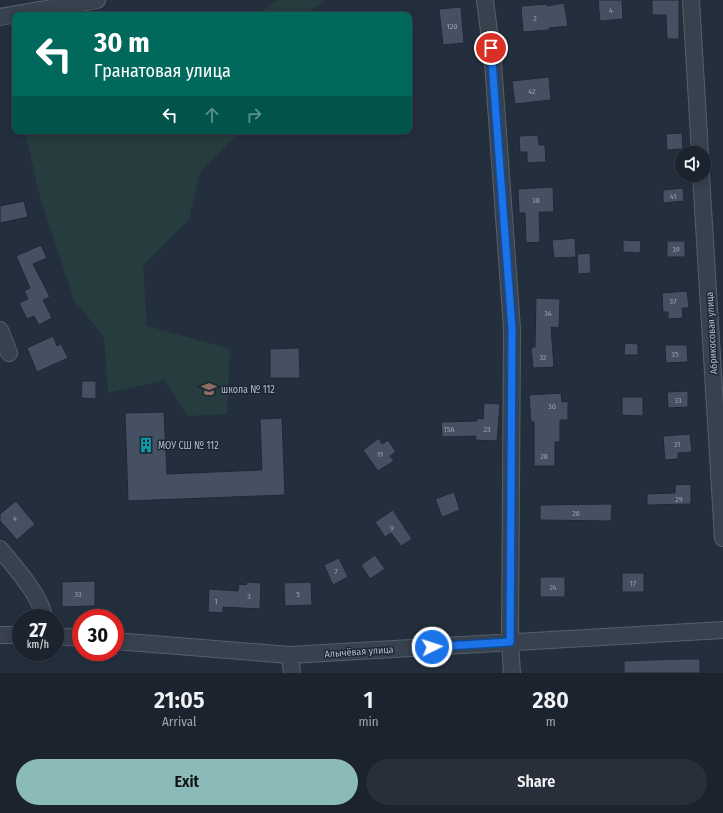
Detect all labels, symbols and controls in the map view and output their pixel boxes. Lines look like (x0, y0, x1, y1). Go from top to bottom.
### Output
house number: 4 (609, 6, 613, 15)
house number: 2 (533, 14, 537, 23)
house number: 120 (447, 22, 457, 31)
text: 30 m (94, 26, 150, 59)
icon: left (28, 28, 80, 80)
pin (474, 31, 508, 65)
icon: arrive (480, 37, 502, 59)
text: Гранатовая улица (94, 60, 231, 82)
house number: 42 (528, 87, 536, 96)
icon: left (159, 104, 181, 126)
icon: ahead (201, 104, 223, 126)
icon: right (243, 104, 265, 126)
map controls (675, 146, 711, 182)
button: sound (675, 146, 711, 182)
house number: 41 (670, 192, 676, 201)
house number: 38 (532, 196, 540, 205)
house number: 39 (672, 245, 680, 254)
street label: Абрикосовая улица (704, 291, 720, 374)
house number: 37 (670, 297, 677, 306)
house number: 34 (544, 309, 552, 318)
house number: 35 (671, 350, 679, 359)
house number: 32 (539, 353, 547, 362)
school or university icon: школа № 112 (200, 380, 218, 398)
place label: школа № 112 (221, 384, 275, 396)
house number: 33 (674, 396, 682, 405)
house number: 30 (548, 402, 556, 411)
house number: 15А (444, 425, 455, 434)
house number: 23 (483, 425, 491, 434)
building icon: МОУ СШ № 112 (137, 436, 155, 454)
place label: МОУ СШ № 112 (158, 440, 219, 452)
house number: 31 (674, 440, 680, 449)
house number: 11 (377, 450, 383, 459)
house number: 28 (540, 452, 548, 461)
house number: 29 (675, 495, 683, 504)
house number: 26 (572, 509, 580, 518)
house number: 4 (13, 514, 17, 523)
house number: 9 (390, 524, 394, 533)
house number: 7 (334, 567, 338, 576)
house number: 17 (630, 579, 637, 588)
house number: 24 (549, 583, 557, 592)
house number: 33 (74, 590, 82, 599)
house number: 5 (296, 590, 300, 599)
house number: 3 (247, 592, 251, 601)
house number: 1 (214, 597, 218, 606)
speed limit sign: 30 (72, 609, 124, 661)
text: 27 (29, 618, 47, 642)
position arrow (411, 626, 453, 668)
text: km/h (27, 639, 49, 651)
street label: Алычёвая улица (324, 644, 394, 660)
text: 21:05 (154, 686, 204, 714)
text: 1 (364, 686, 373, 714)
text: 280 (533, 686, 569, 714)
text: Arrival (162, 714, 196, 729)
text: min (358, 714, 379, 729)
text: m (546, 714, 556, 729)
button: Exit (16, 759, 358, 805)
button: Share (366, 759, 707, 805)

